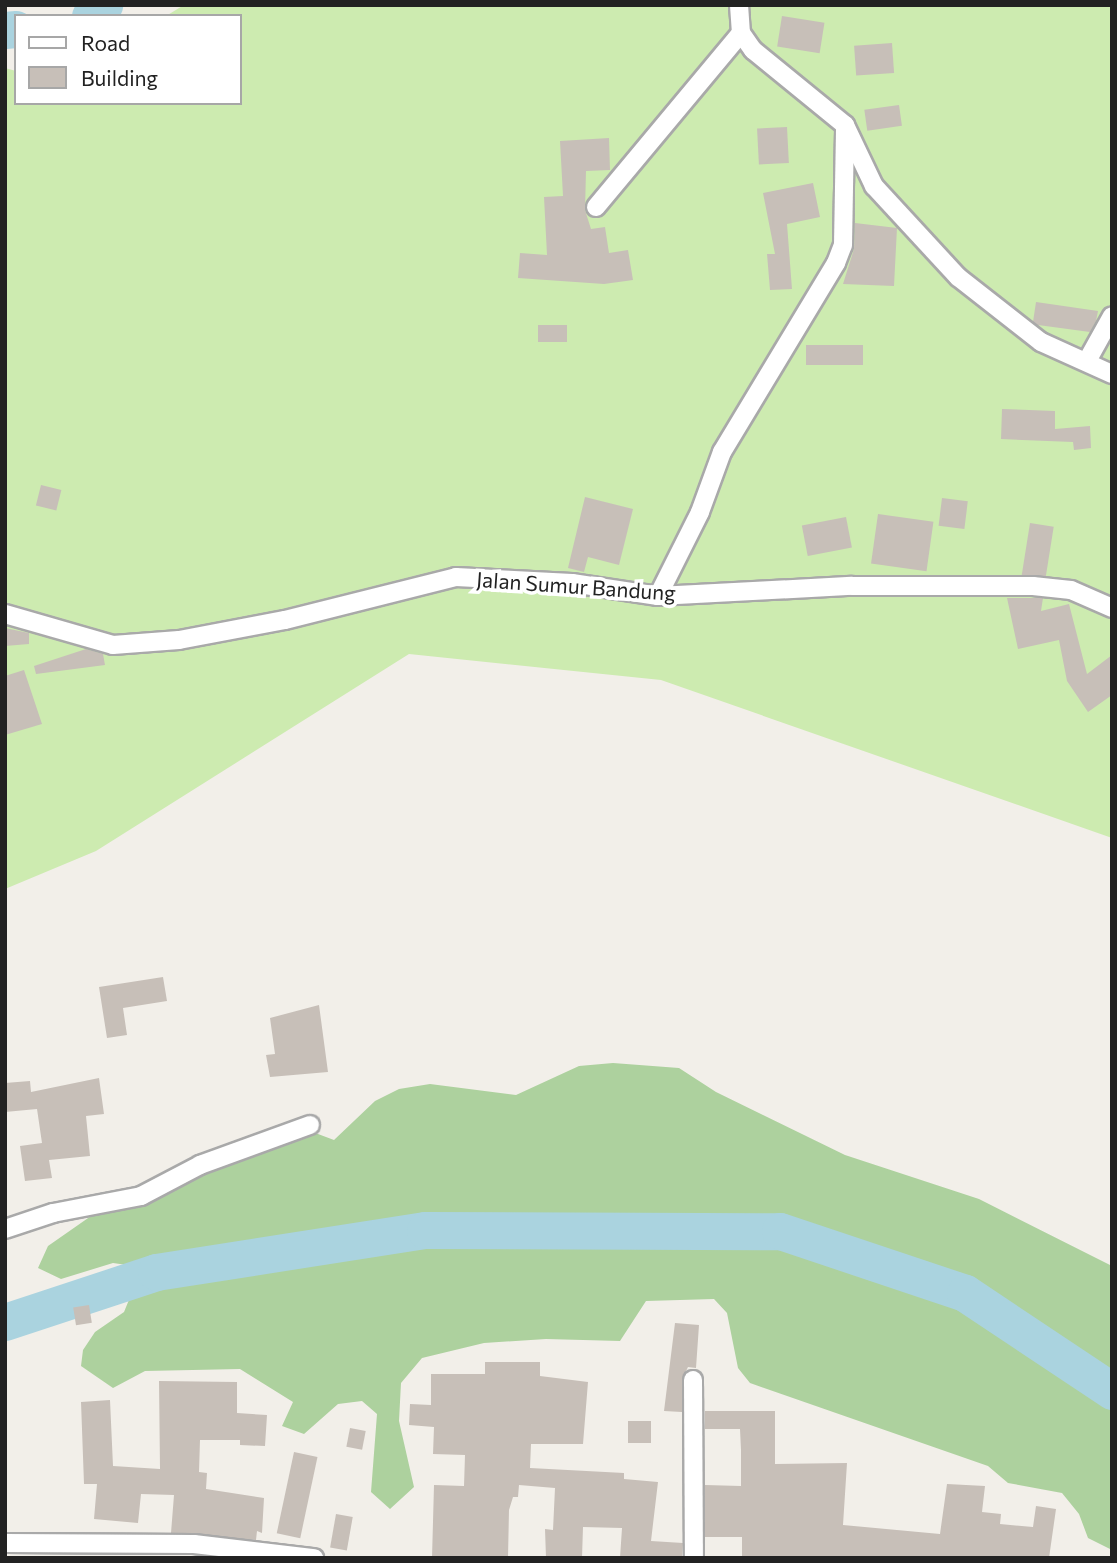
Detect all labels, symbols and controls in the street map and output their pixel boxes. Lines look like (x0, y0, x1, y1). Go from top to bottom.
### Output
legend (14, 14, 242, 105)
text: Road (81, 30, 130, 55)
text: Building (81, 65, 158, 90)
street label: Jalan Sumur Bandung (475, 566, 677, 606)

